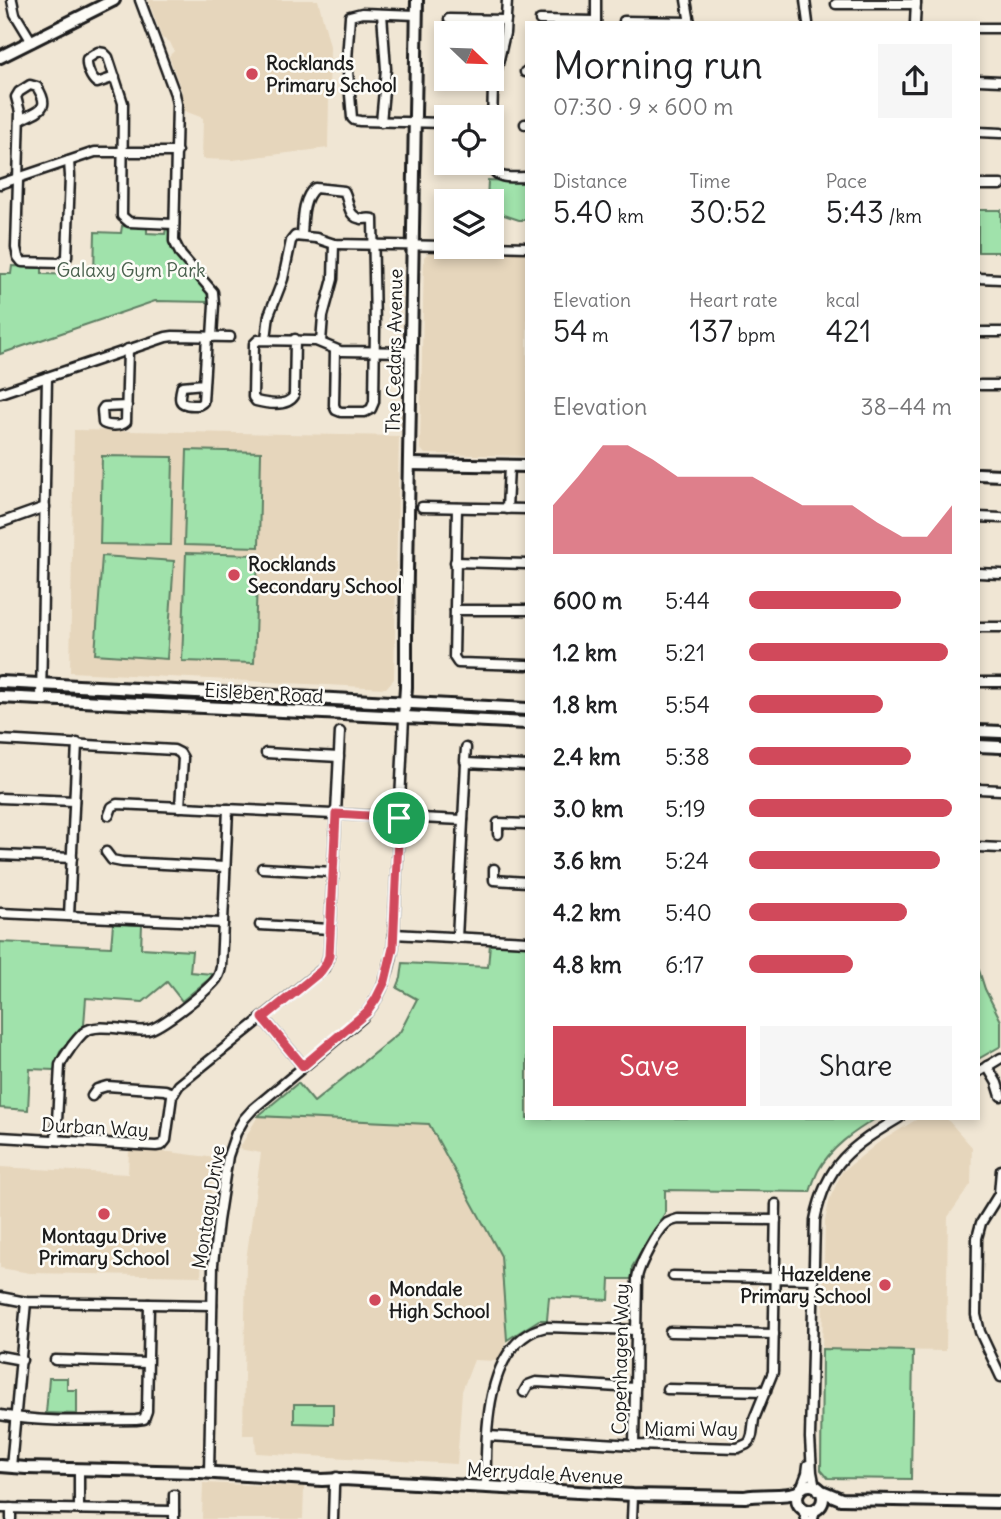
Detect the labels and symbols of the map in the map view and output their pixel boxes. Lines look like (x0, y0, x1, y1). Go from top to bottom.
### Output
north arrow (434, 21, 504, 91)
place label: Rocklands Primary School (266, 51, 397, 97)
marker: Rocklands Primary School (244, 66, 260, 82)
park label: Galaxy Gym Park (56, 258, 206, 282)
street label: The Cedars Avenue (381, 269, 407, 433)
place label: Rocklands Secondary School (248, 552, 402, 598)
marker: Rocklands Secondary School (226, 567, 242, 583)
street label: Eisleben Road (204, 678, 324, 708)
pin (369, 788, 429, 848)
street label: Durban Way (41, 1112, 149, 1142)
street label: Montagu Drive (186, 1143, 230, 1271)
marker: Montagu Drive Primary School (96, 1206, 112, 1222)
place label: Montagu Drive Primary School (39, 1224, 169, 1270)
place label: Hazeldene Primary School (740, 1262, 871, 1308)
place label: Mondale High School (389, 1277, 490, 1323)
marker: Hazeldene Primary School (877, 1277, 893, 1293)
street label: Copenhagen Way (607, 1283, 633, 1435)
marker: Mondale High School (367, 1292, 383, 1308)
street label: Miami Way (644, 1417, 738, 1441)
street label: Merrydale Avenue (466, 1457, 624, 1489)

